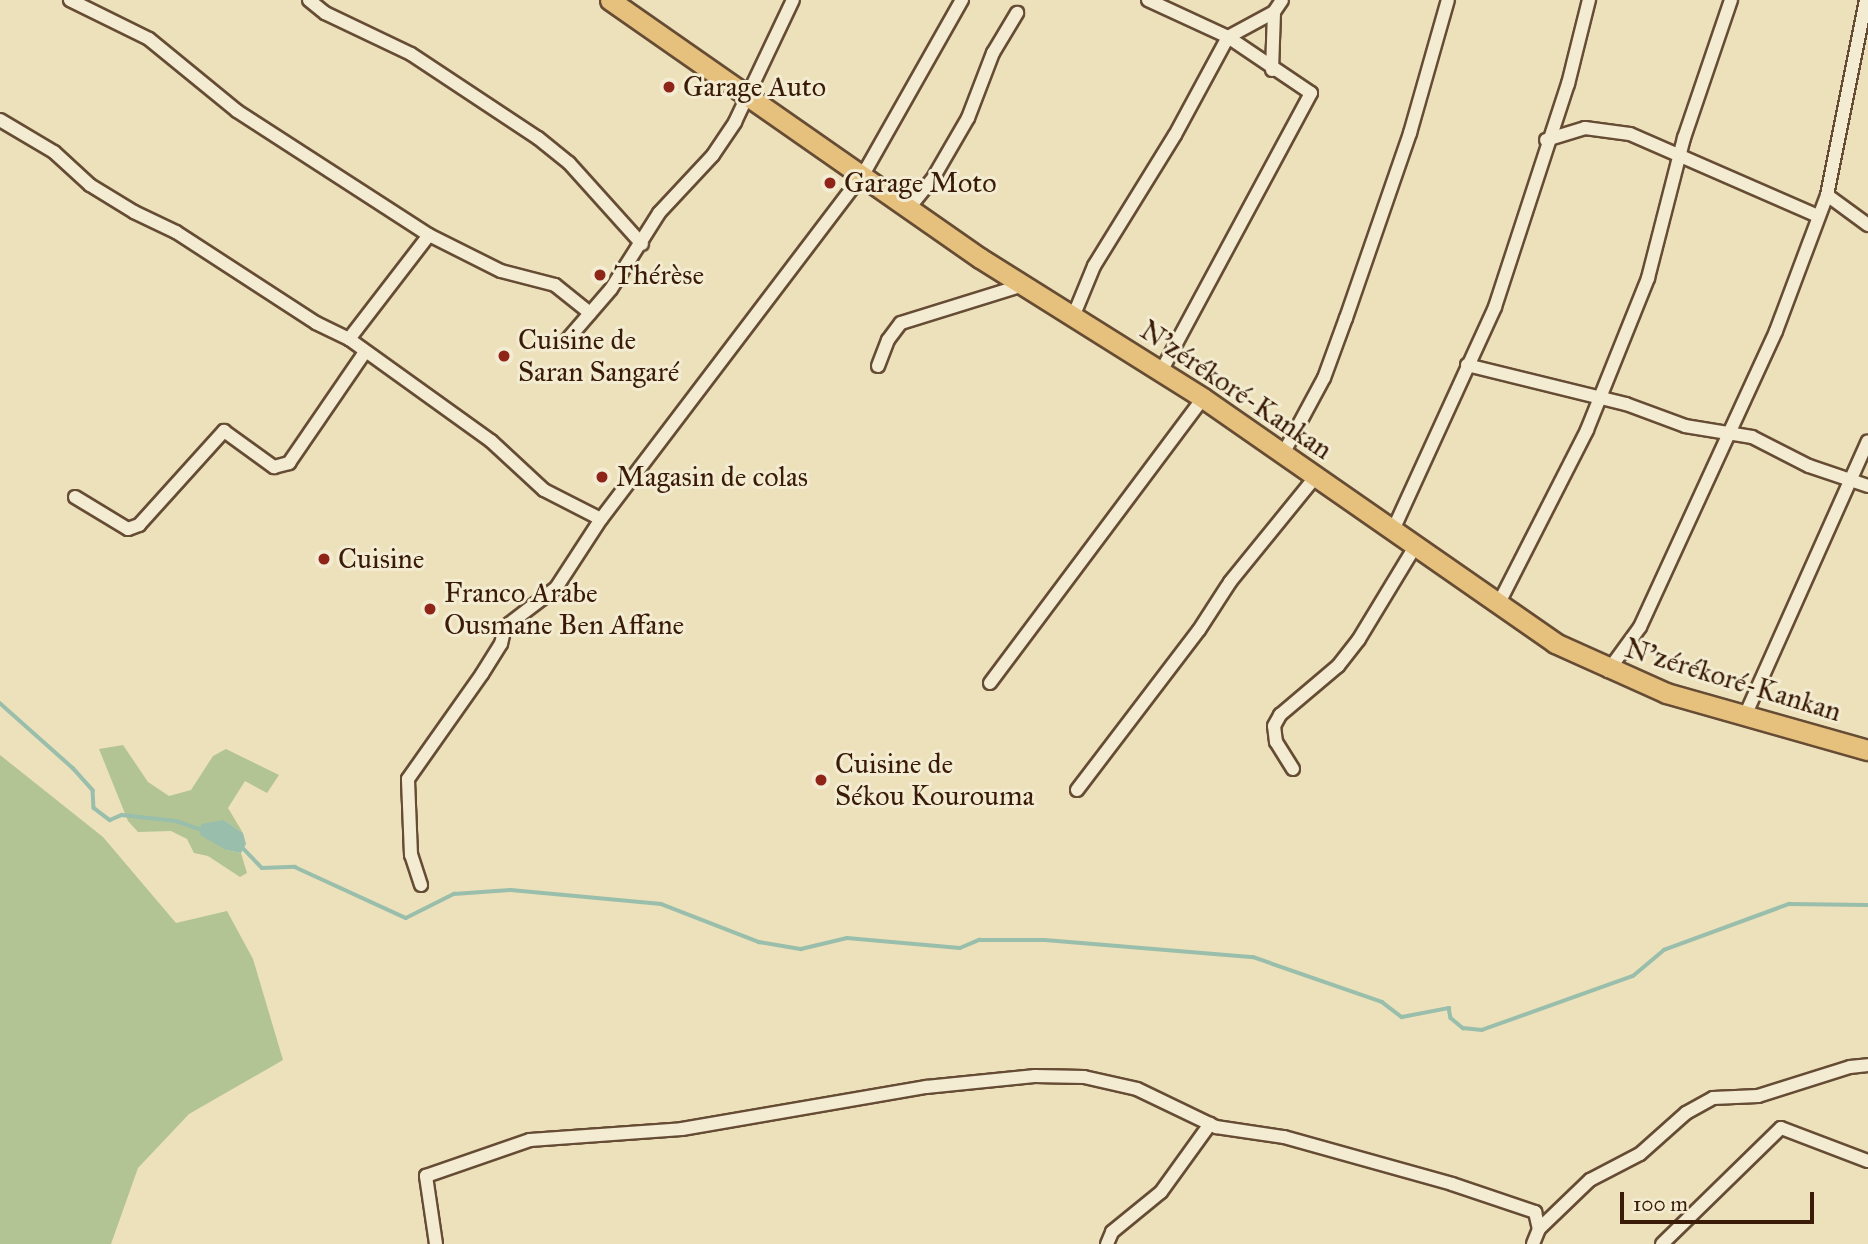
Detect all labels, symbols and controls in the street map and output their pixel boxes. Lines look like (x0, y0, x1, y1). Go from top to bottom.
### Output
place label: Garage Auto (683, 70, 826, 104)
marker: Garage Auto (661, 79, 677, 95)
place label: Garage Moto (844, 166, 996, 200)
marker: Garage Moto (822, 175, 838, 191)
place label: Thérèse (614, 258, 704, 292)
marker: Thérèse (592, 267, 608, 283)
street label: N'zérékoré-Kankan (1134, 313, 1338, 467)
place label: Cuisine de Saran Sangaré (518, 323, 679, 389)
marker: Cuisine de Saran Sangaré (496, 348, 512, 364)
place label: Magasin de colas (616, 460, 808, 494)
marker: Magasin de colas (594, 469, 610, 485)
place label: Cuisine (338, 542, 424, 576)
marker: Cuisine (316, 551, 332, 567)
place label: Franco Arabe Ousmane Ben Affane (444, 576, 684, 642)
marker: Franco Arabe Ousmane Ben Affane (422, 601, 438, 617)
street label: N'zérékoré-Kankan (1621, 631, 1845, 729)
place label: Cuisine de Sékou Kourouma (835, 747, 1034, 813)
marker: Cuisine de Sékou Kourouma (813, 772, 829, 788)
scale bar (1623, 1178, 1817, 1222)
text: 100 m (1633, 1191, 1688, 1217)

